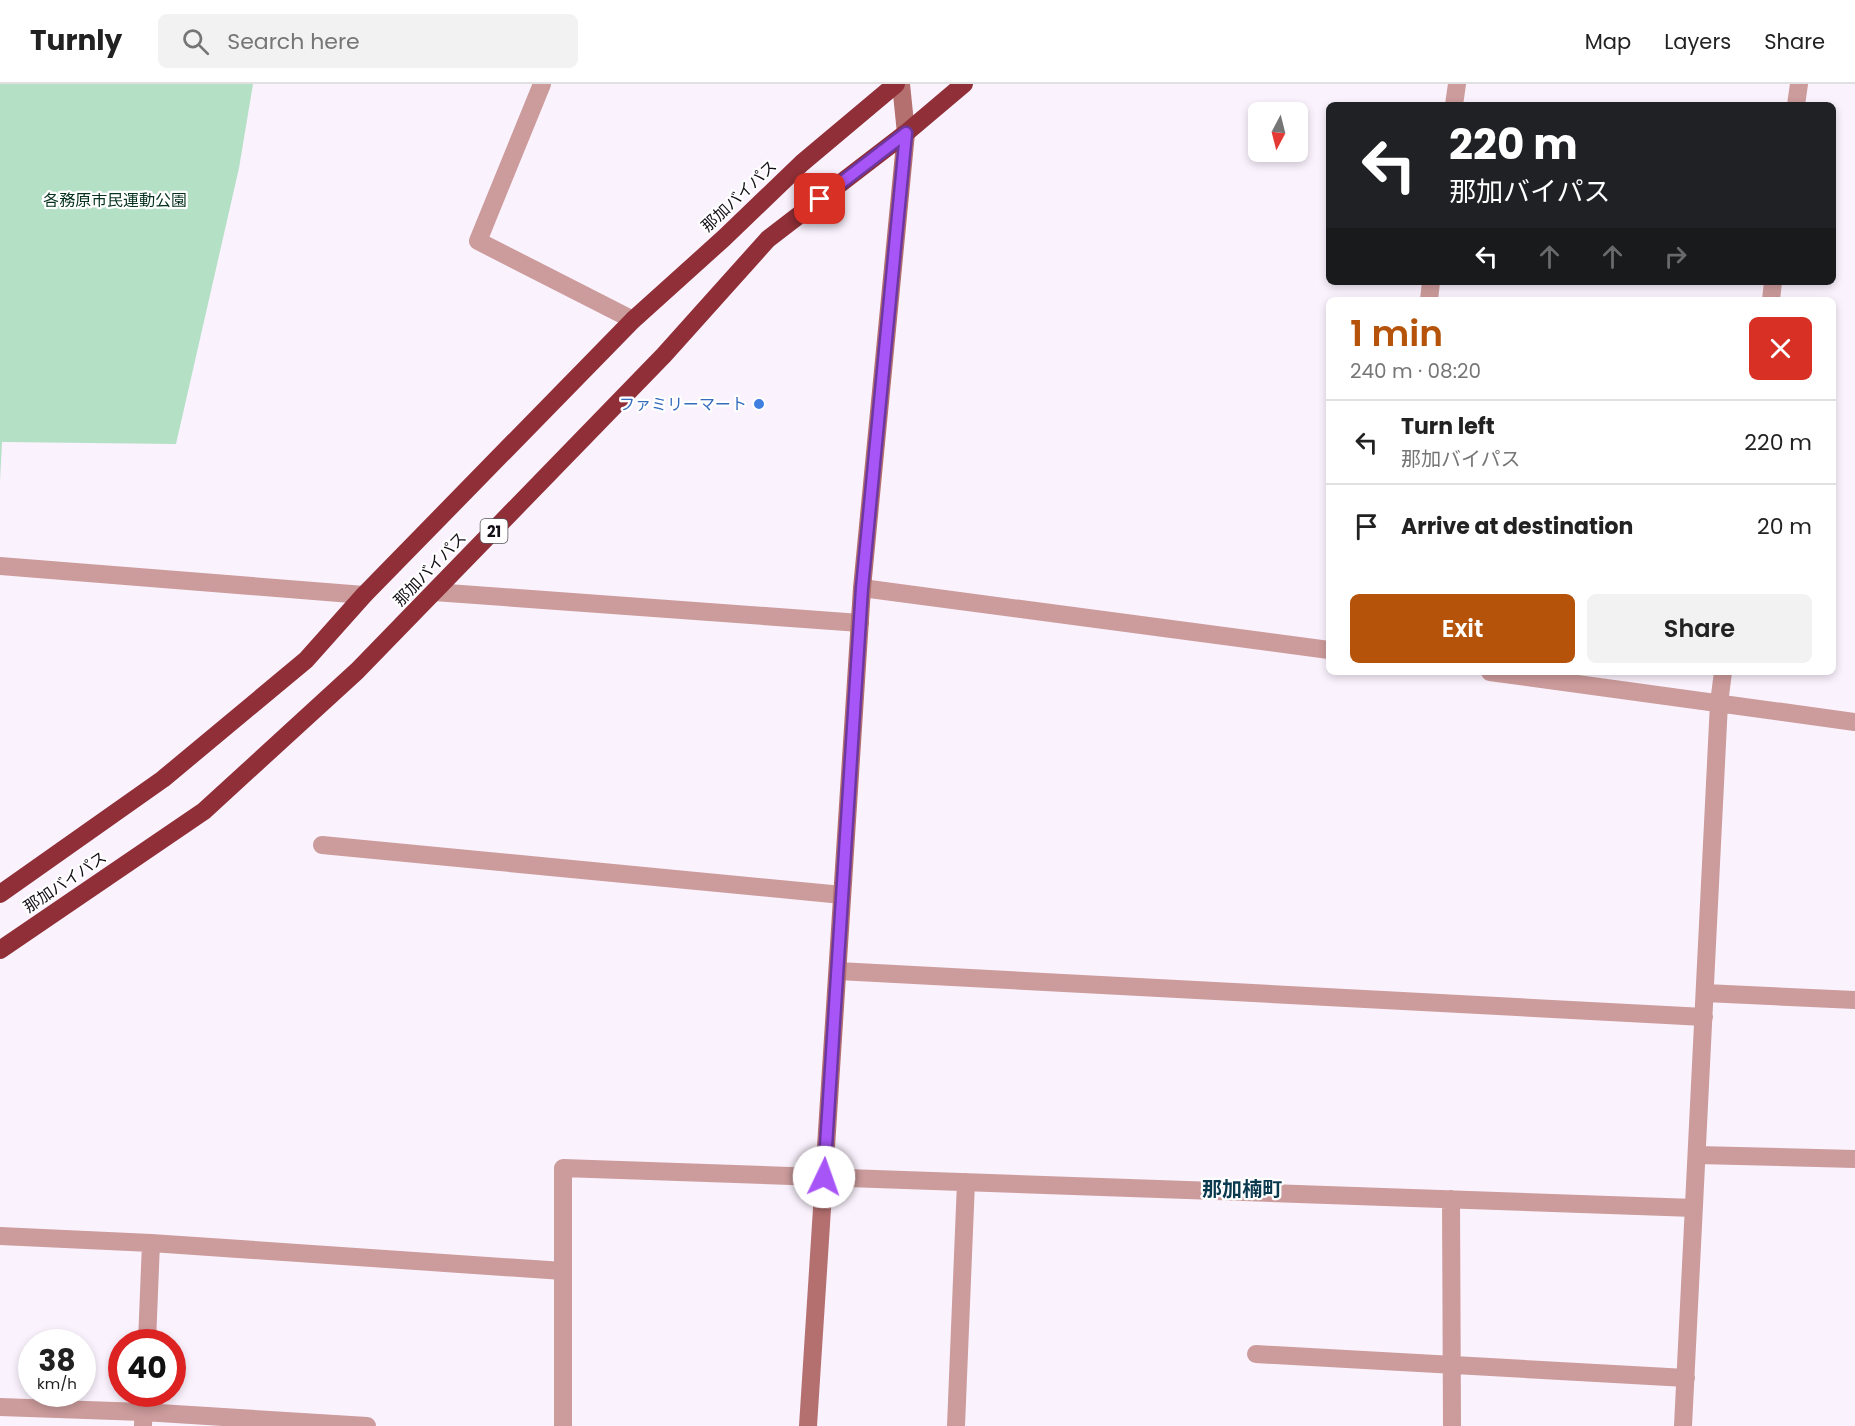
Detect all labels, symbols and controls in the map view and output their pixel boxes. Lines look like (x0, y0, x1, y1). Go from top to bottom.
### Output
search box (158, 14, 578, 68)
text: Turnly (30, 21, 122, 60)
icon: search (179, 25, 212, 58)
text: Search here (227, 26, 360, 57)
text: Map (1585, 27, 1631, 56)
text: Layers (1664, 27, 1731, 56)
text: Share (1764, 27, 1825, 56)
north arrow (1248, 102, 1308, 162)
map controls (1248, 102, 1308, 162)
text: 220 m (1449, 115, 1578, 174)
icon: left (1350, 126, 1428, 204)
street label: 那加バイパス (696, 155, 782, 237)
pin (794, 173, 845, 224)
text: 那加バイパス (1449, 173, 1610, 210)
icon: arrive (803, 182, 836, 215)
park label: 各務原市民運動公園 (43, 189, 187, 212)
icon: left (1470, 240, 1503, 273)
icon: ahead (1533, 240, 1566, 273)
icon: ahead (1596, 240, 1629, 273)
icon: right (1659, 240, 1692, 273)
text: 1 min (1350, 308, 1443, 359)
button: close (1749, 317, 1812, 380)
text: 240 m · 08:20 (1350, 357, 1481, 385)
place label: ファミリーマート (619, 393, 747, 416)
marker: ファミリーマート (752, 397, 766, 411)
text: Turn left (1401, 411, 1495, 442)
icon: left (1350, 426, 1383, 459)
text: 220 m (1744, 427, 1812, 458)
text: 那加バイパス (1401, 445, 1521, 473)
icon: arrive (1350, 510, 1383, 543)
text: Arrive at destination (1401, 511, 1633, 542)
text: 20 m (1757, 511, 1812, 542)
road number: 21 (480, 519, 508, 543)
street label: 那加バイパス (388, 527, 472, 611)
button: Exit (1350, 594, 1575, 663)
button: Share (1587, 594, 1812, 663)
street label: 那加バイパス (19, 846, 111, 918)
position arrow (792, 1145, 856, 1209)
district label: 那加楠町 (1202, 1175, 1282, 1203)
speed limit sign: 40 (108, 1329, 186, 1407)
text: 38 (38, 1339, 76, 1382)
text: km/h (37, 1373, 77, 1394)

